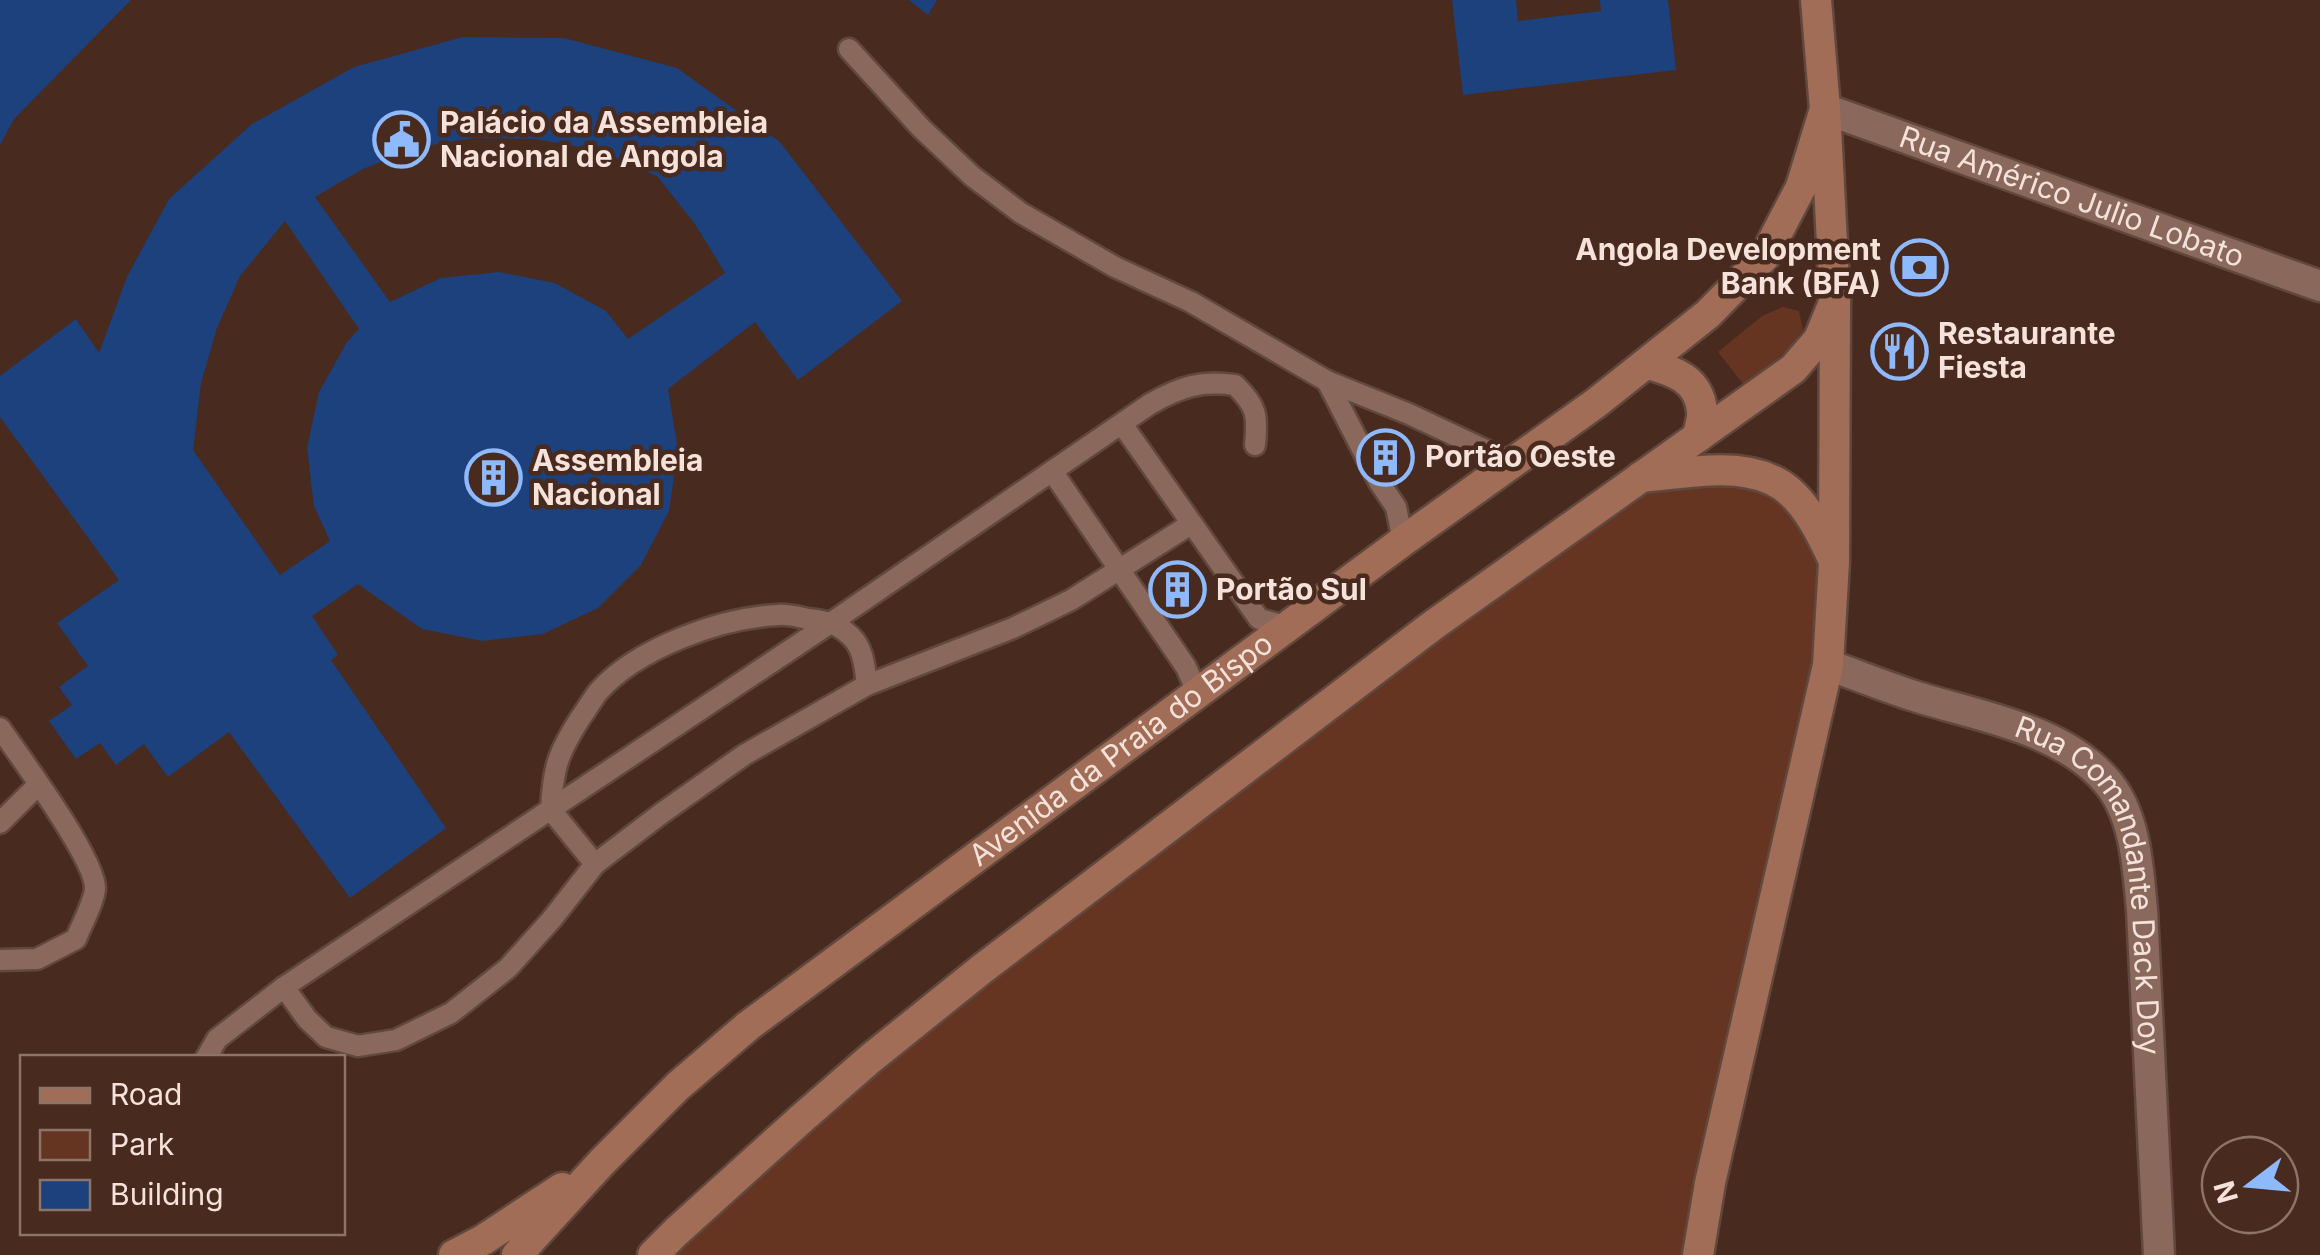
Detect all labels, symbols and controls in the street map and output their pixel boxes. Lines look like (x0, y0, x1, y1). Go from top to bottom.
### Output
place label: Palácio da Assembleia Nacional de Angola (440, 104, 768, 174)
public building icon: Palácio da Assembleia Nacional de Angola (371, 110, 431, 170)
street label: Rua Américo Julio Lobato (1895, 118, 2249, 274)
place label: Angola Development Bank (BFA) (1575, 231, 1881, 301)
bank icon: Angola Development Bank (BFA) (1890, 237, 1950, 297)
place label: Restaurante Fiesta (1938, 315, 2116, 385)
restaurant icon: Restaurante Fiesta (1869, 321, 1929, 381)
building icon: Portão Oeste (1356, 427, 1416, 487)
place label: Portão Oeste (1425, 438, 1616, 474)
place label: Assembleia Nacional (532, 442, 703, 512)
building icon: Assembleia Nacional (463, 448, 523, 508)
building icon: Portão Sul (1147, 560, 1207, 620)
place label: Portão Sul (1216, 571, 1367, 607)
street label: Avenida da Praia do Bispo (962, 625, 1279, 873)
street label: Rua Comandante Dack Doy (2010, 708, 2168, 1056)
legend (20, 1055, 345, 1235)
text: Road (110, 1076, 182, 1112)
text: Park (110, 1126, 175, 1162)
north arrow (2200, 1135, 2300, 1235)
text: Building (110, 1176, 224, 1212)
text: N (2207, 1177, 2245, 1207)

